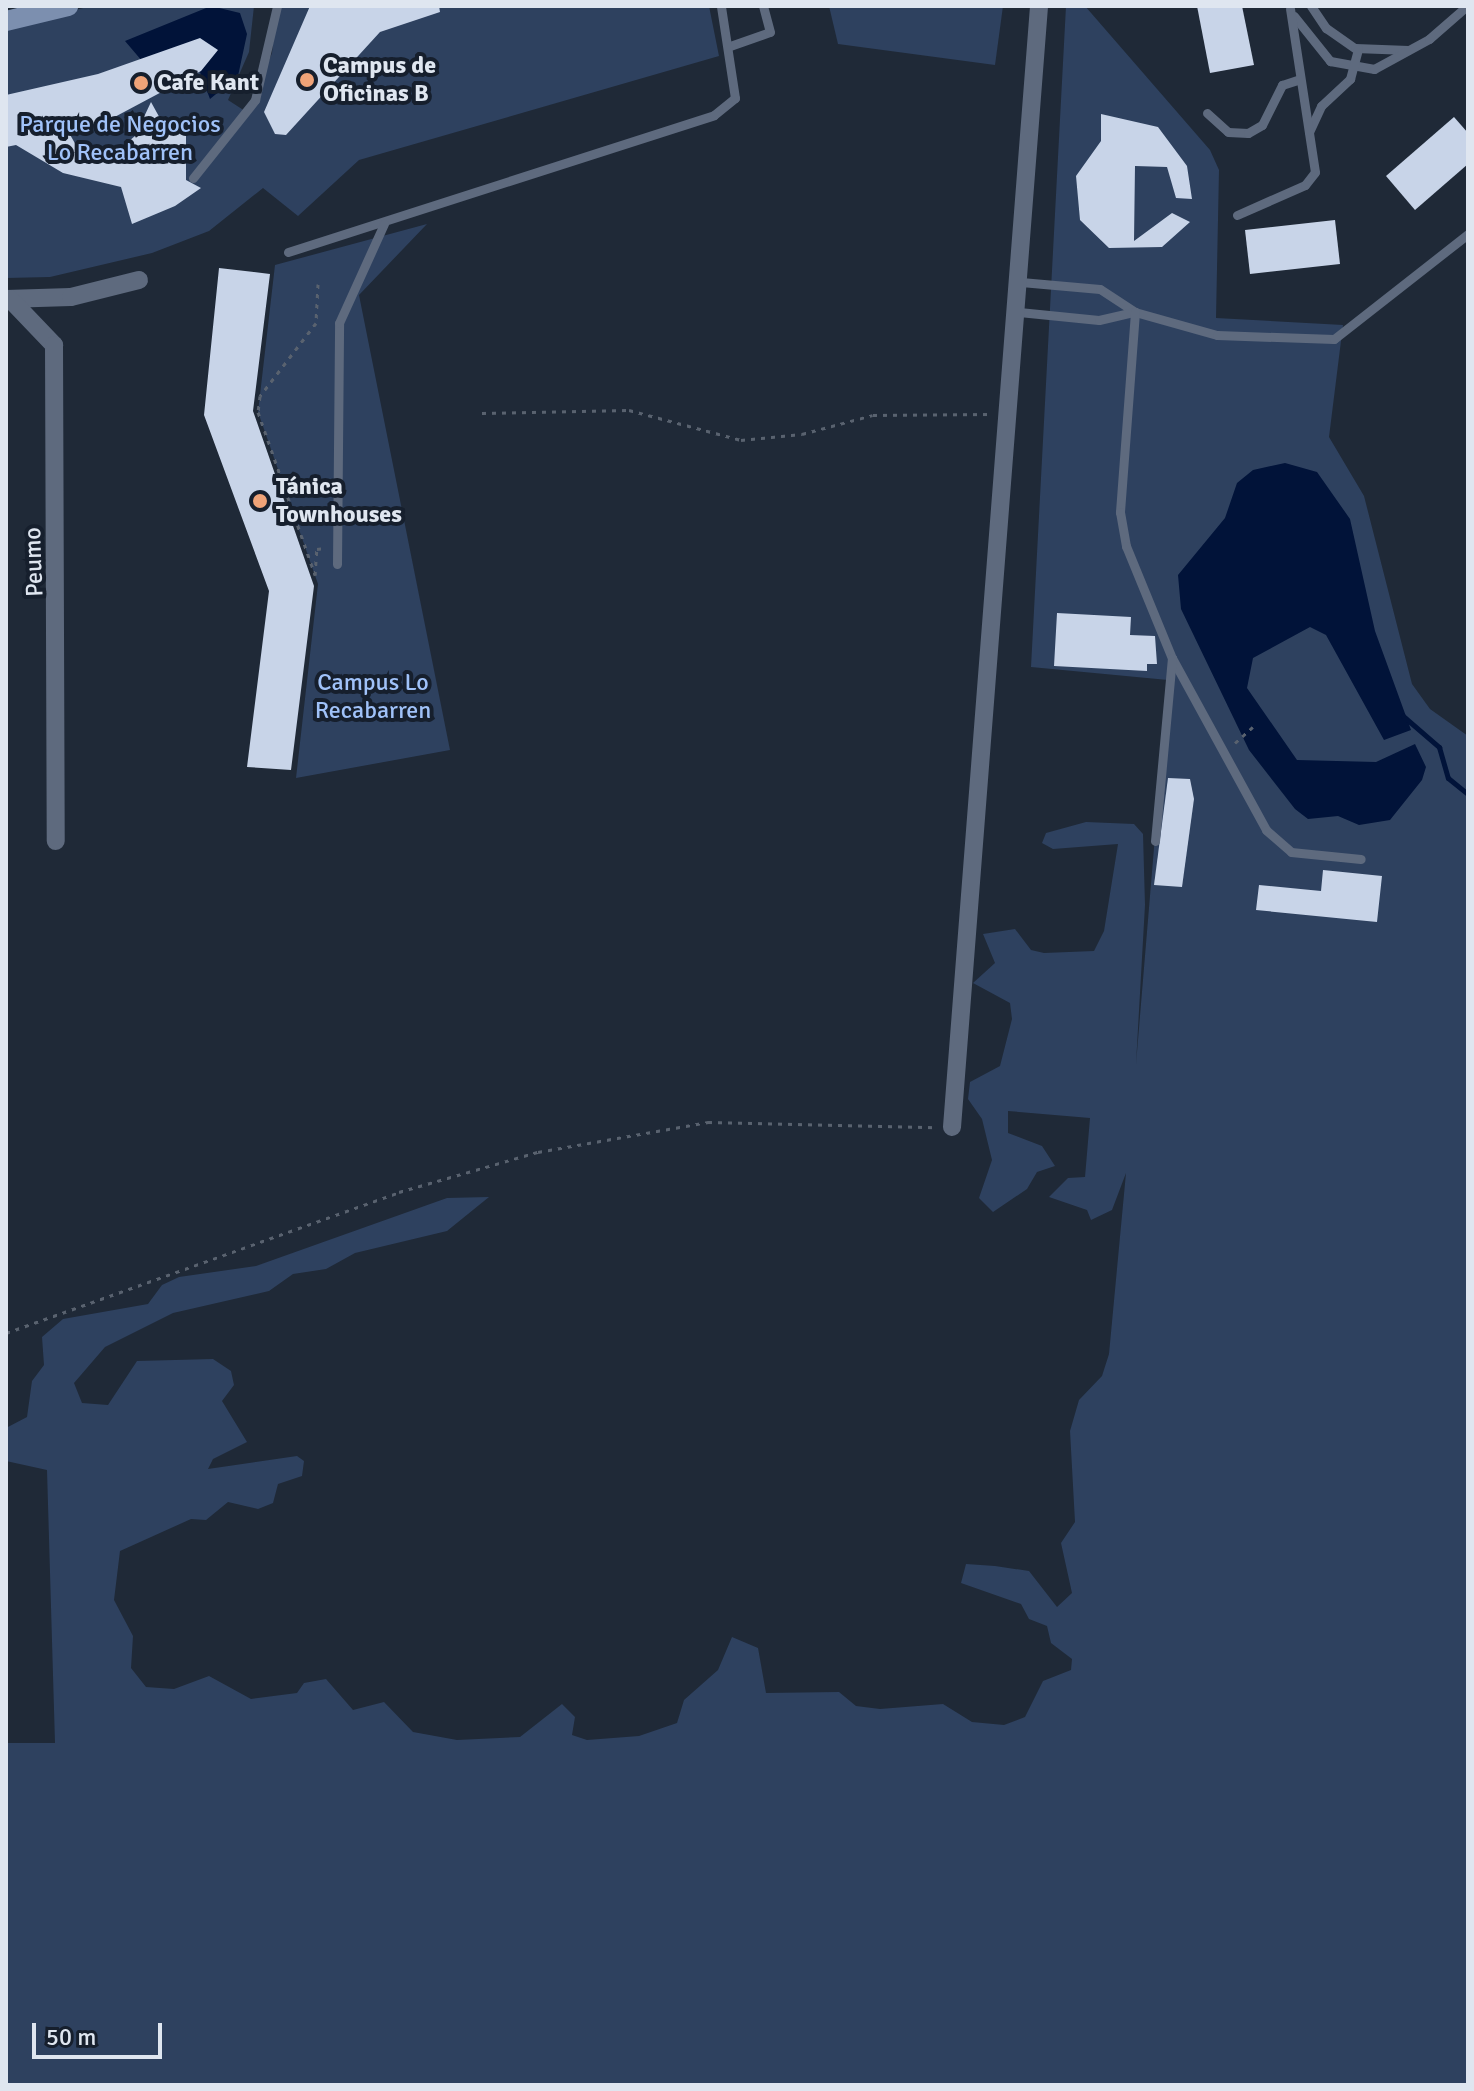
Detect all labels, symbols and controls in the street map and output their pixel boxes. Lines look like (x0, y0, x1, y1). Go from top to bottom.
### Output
place label: Campus de Oficinas B (323, 52, 436, 108)
place label: Cafe Kant (157, 69, 259, 97)
marker: Campus de Oficinas B (298, 71, 316, 89)
marker: Cafe Kant (132, 74, 150, 92)
park label: Parque de Negocios Lo Recabarren (19, 111, 221, 167)
place label: Tánica Townhouses (276, 473, 402, 529)
marker: Tánica Townhouses (251, 492, 269, 510)
street label: Peumo (18, 527, 50, 597)
park label: Campus Lo Recabarren (315, 669, 431, 725)
scale bar (36, 2007, 166, 2057)
text: 50 m (46, 2022, 96, 2052)

